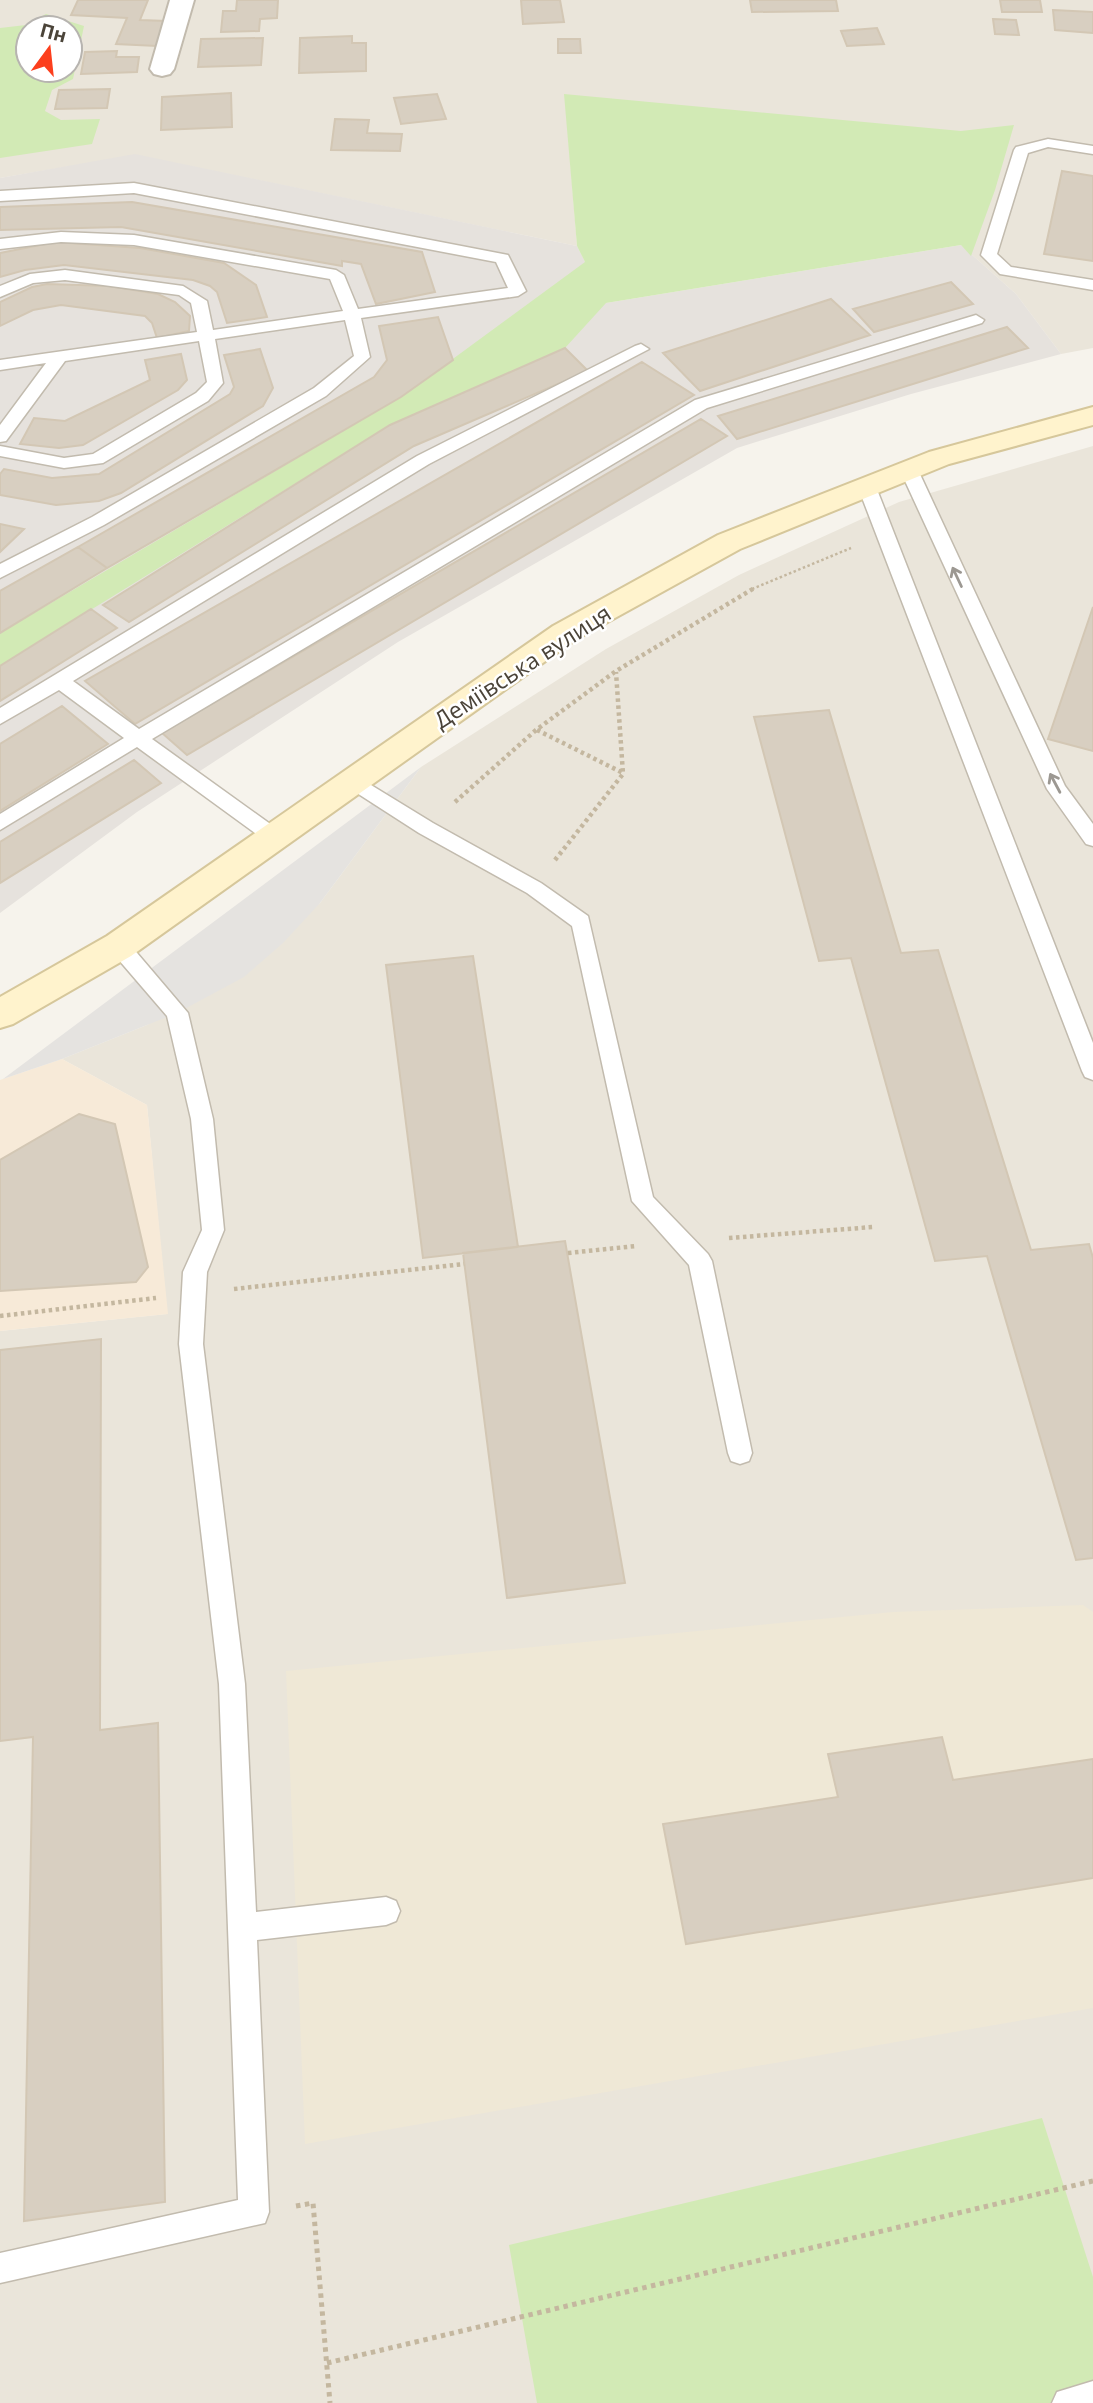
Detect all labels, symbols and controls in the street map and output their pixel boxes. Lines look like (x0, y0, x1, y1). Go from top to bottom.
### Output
north arrow (14, 14, 84, 84)
text: Пн (37, 17, 70, 49)
one-way arrow (950, 567, 963, 588)
street label: Деміївська вулиця (427, 597, 617, 735)
one-way arrow (1047, 773, 1061, 793)

